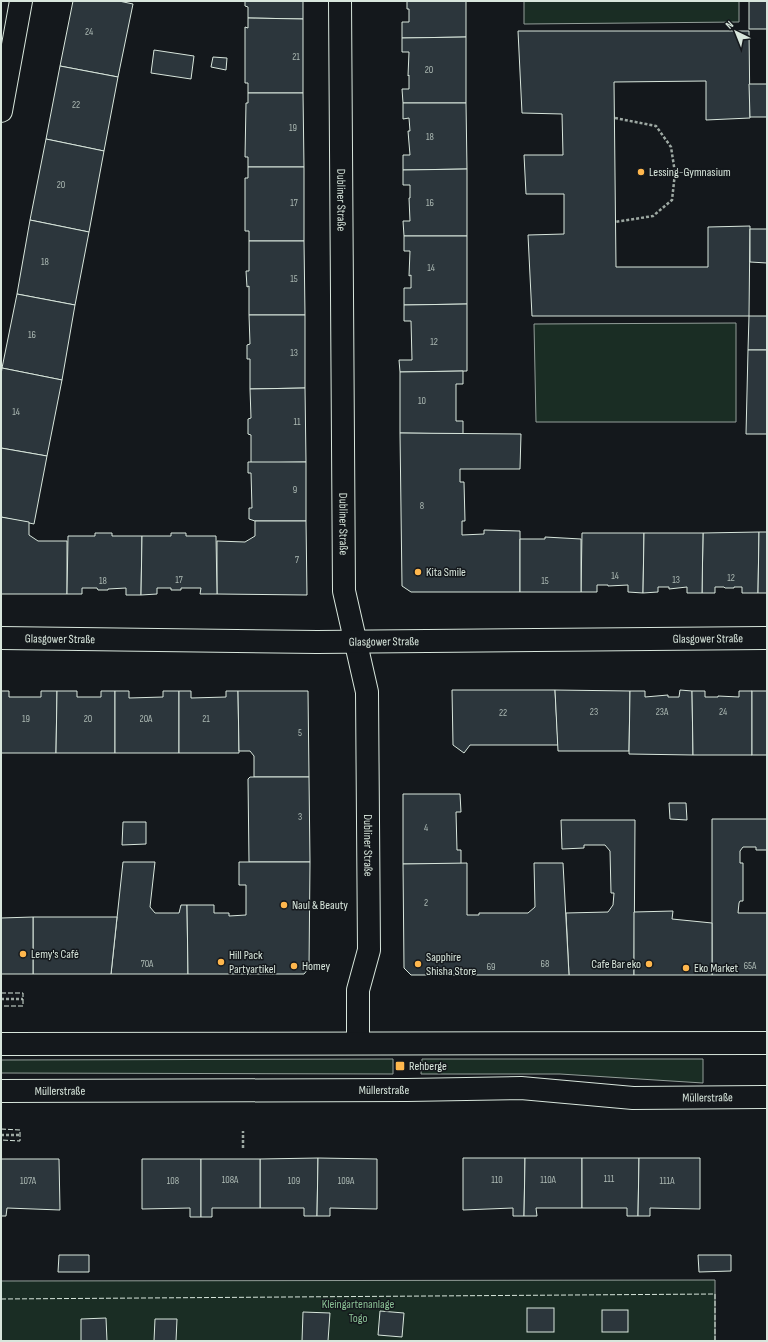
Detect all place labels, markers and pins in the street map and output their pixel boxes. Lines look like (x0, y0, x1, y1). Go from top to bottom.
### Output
place label: Lessing-Gymnasium (649, 165, 731, 180)
marker: Lessing-Gymnasium (636, 167, 646, 177)
place label: Kita Smile (426, 565, 466, 580)
marker: Kita Smile (413, 567, 423, 577)
place label: Naul & Beauty (292, 898, 348, 913)
marker: Naul & Beauty (279, 900, 289, 910)
place label: Lemy's Café (31, 947, 79, 962)
place label: Hill Pack Partyartikel (229, 948, 276, 977)
marker: Lemy's Café (18, 949, 28, 959)
place label: Sapphire Shisha Store (426, 950, 476, 979)
marker: Hill Pack Partyartikel (216, 957, 226, 967)
place label: Cafe Bar eko (591, 957, 641, 972)
place label: Homey (302, 959, 331, 974)
marker: Sapphire Shisha Store (413, 959, 423, 969)
marker: Cafe Bar eko (644, 959, 654, 969)
marker: Homey (289, 961, 299, 971)
place label: Eko Market (694, 961, 739, 976)
marker: Eko Market (681, 963, 691, 973)
place label: Rehberge (409, 1059, 447, 1074)
marker: Rehberge (394, 1060, 406, 1072)

